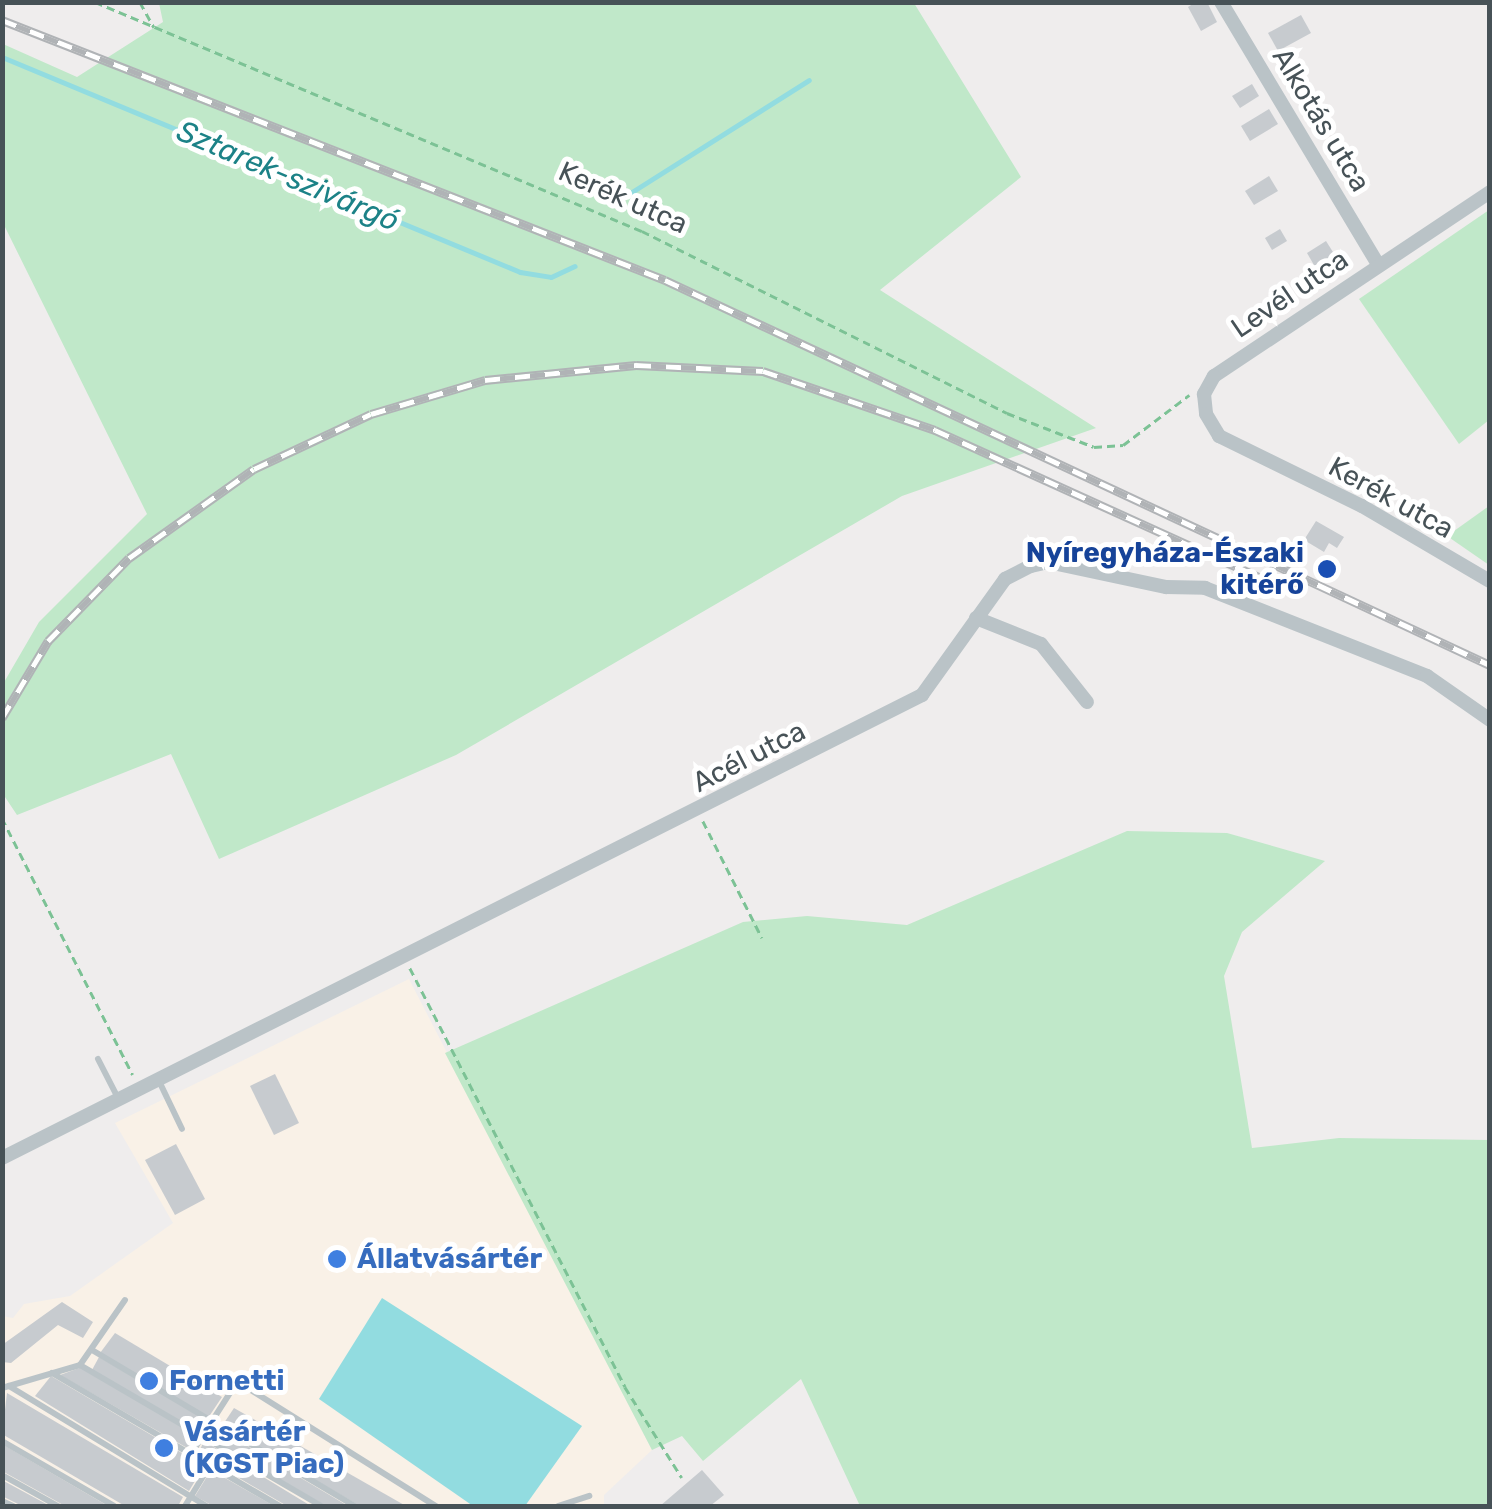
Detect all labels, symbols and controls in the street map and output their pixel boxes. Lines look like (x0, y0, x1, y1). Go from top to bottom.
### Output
street label: Alkotás utca (1265, 42, 1377, 198)
water label: Sztarek-szivárgó (172, 113, 404, 239)
street label: Kerék utca (553, 155, 693, 241)
street label: Levél utca (1225, 243, 1355, 345)
street label: Kerék utca (1323, 450, 1459, 546)
place label: Nyíregyháza-Északi kitérő (1026, 536, 1304, 602)
marker: Nyíregyháza-Északi kitérő (1314, 556, 1340, 582)
street label: Acél utca (687, 714, 811, 800)
place label: Állatvásártér (357, 1242, 542, 1276)
marker: Állatvásártér (326, 1248, 348, 1270)
place label: Fornetti (169, 1364, 285, 1398)
marker: Fornetti (138, 1370, 160, 1392)
place label: Vásártér (KGST Piac) (184, 1415, 345, 1481)
marker: Vásártér (KGST Piac) (153, 1437, 175, 1459)

